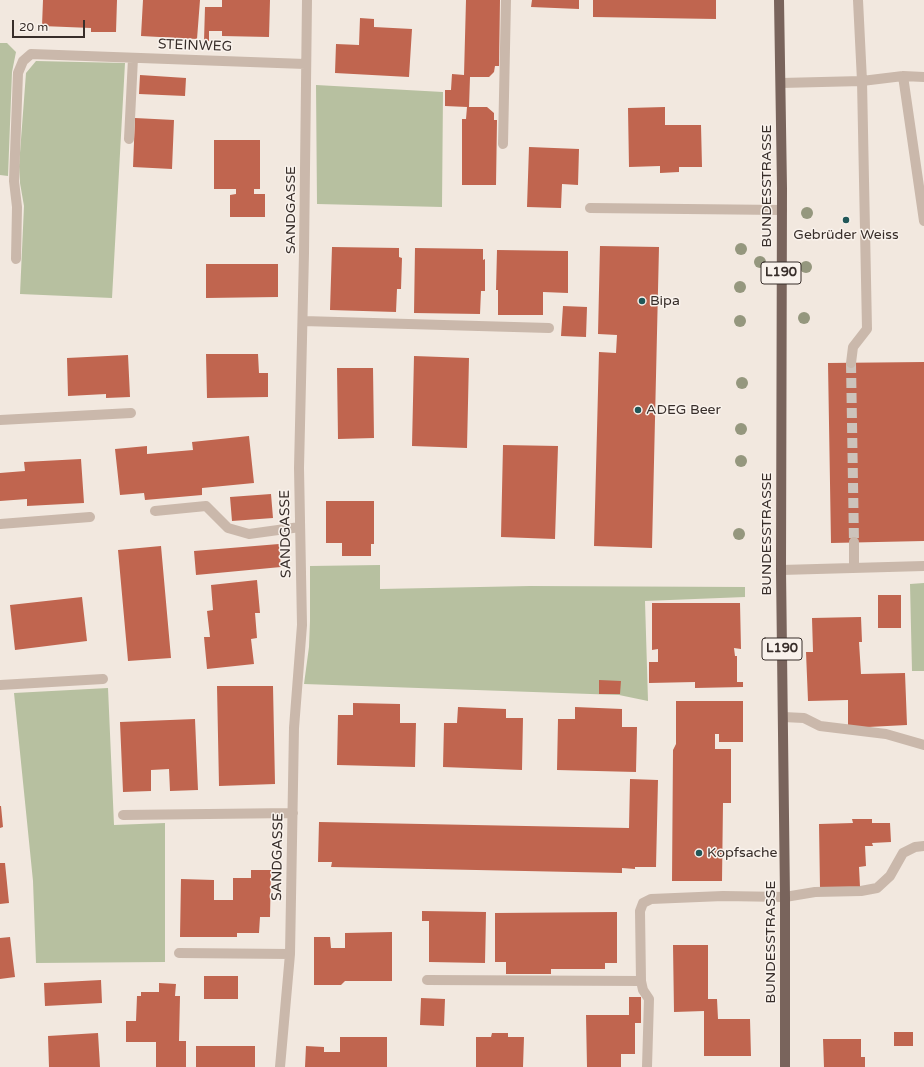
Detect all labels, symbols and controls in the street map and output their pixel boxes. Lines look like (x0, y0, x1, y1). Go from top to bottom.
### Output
scale bar (14, 12, 87, 38)
text: 20 m (19, 20, 48, 34)
street label: STEINWEG (158, 36, 232, 56)
street label: BUNDESSTRASSE (759, 125, 775, 247)
street label: SANDGASSE (283, 166, 299, 254)
marker: Gebrüder Weiss (841, 215, 851, 225)
place label: Gebrüder Weiss (793, 227, 899, 243)
road number: L190 (761, 262, 801, 284)
place label: Bipa (650, 293, 680, 309)
marker: Bipa (637, 296, 647, 306)
place label: ADEG Beer (646, 402, 721, 418)
marker: ADEG Beer (633, 405, 643, 415)
street label: BUNDESSTRASSE (759, 473, 775, 595)
street label: SANDGASSE (277, 490, 295, 578)
road number: L190 (762, 638, 802, 660)
street label: SANDGASSE (269, 813, 287, 901)
place label: Kopfsache (707, 845, 778, 861)
marker: Kopfsache (694, 848, 704, 858)
street label: BUNDESSTRASSE (763, 881, 779, 1003)

